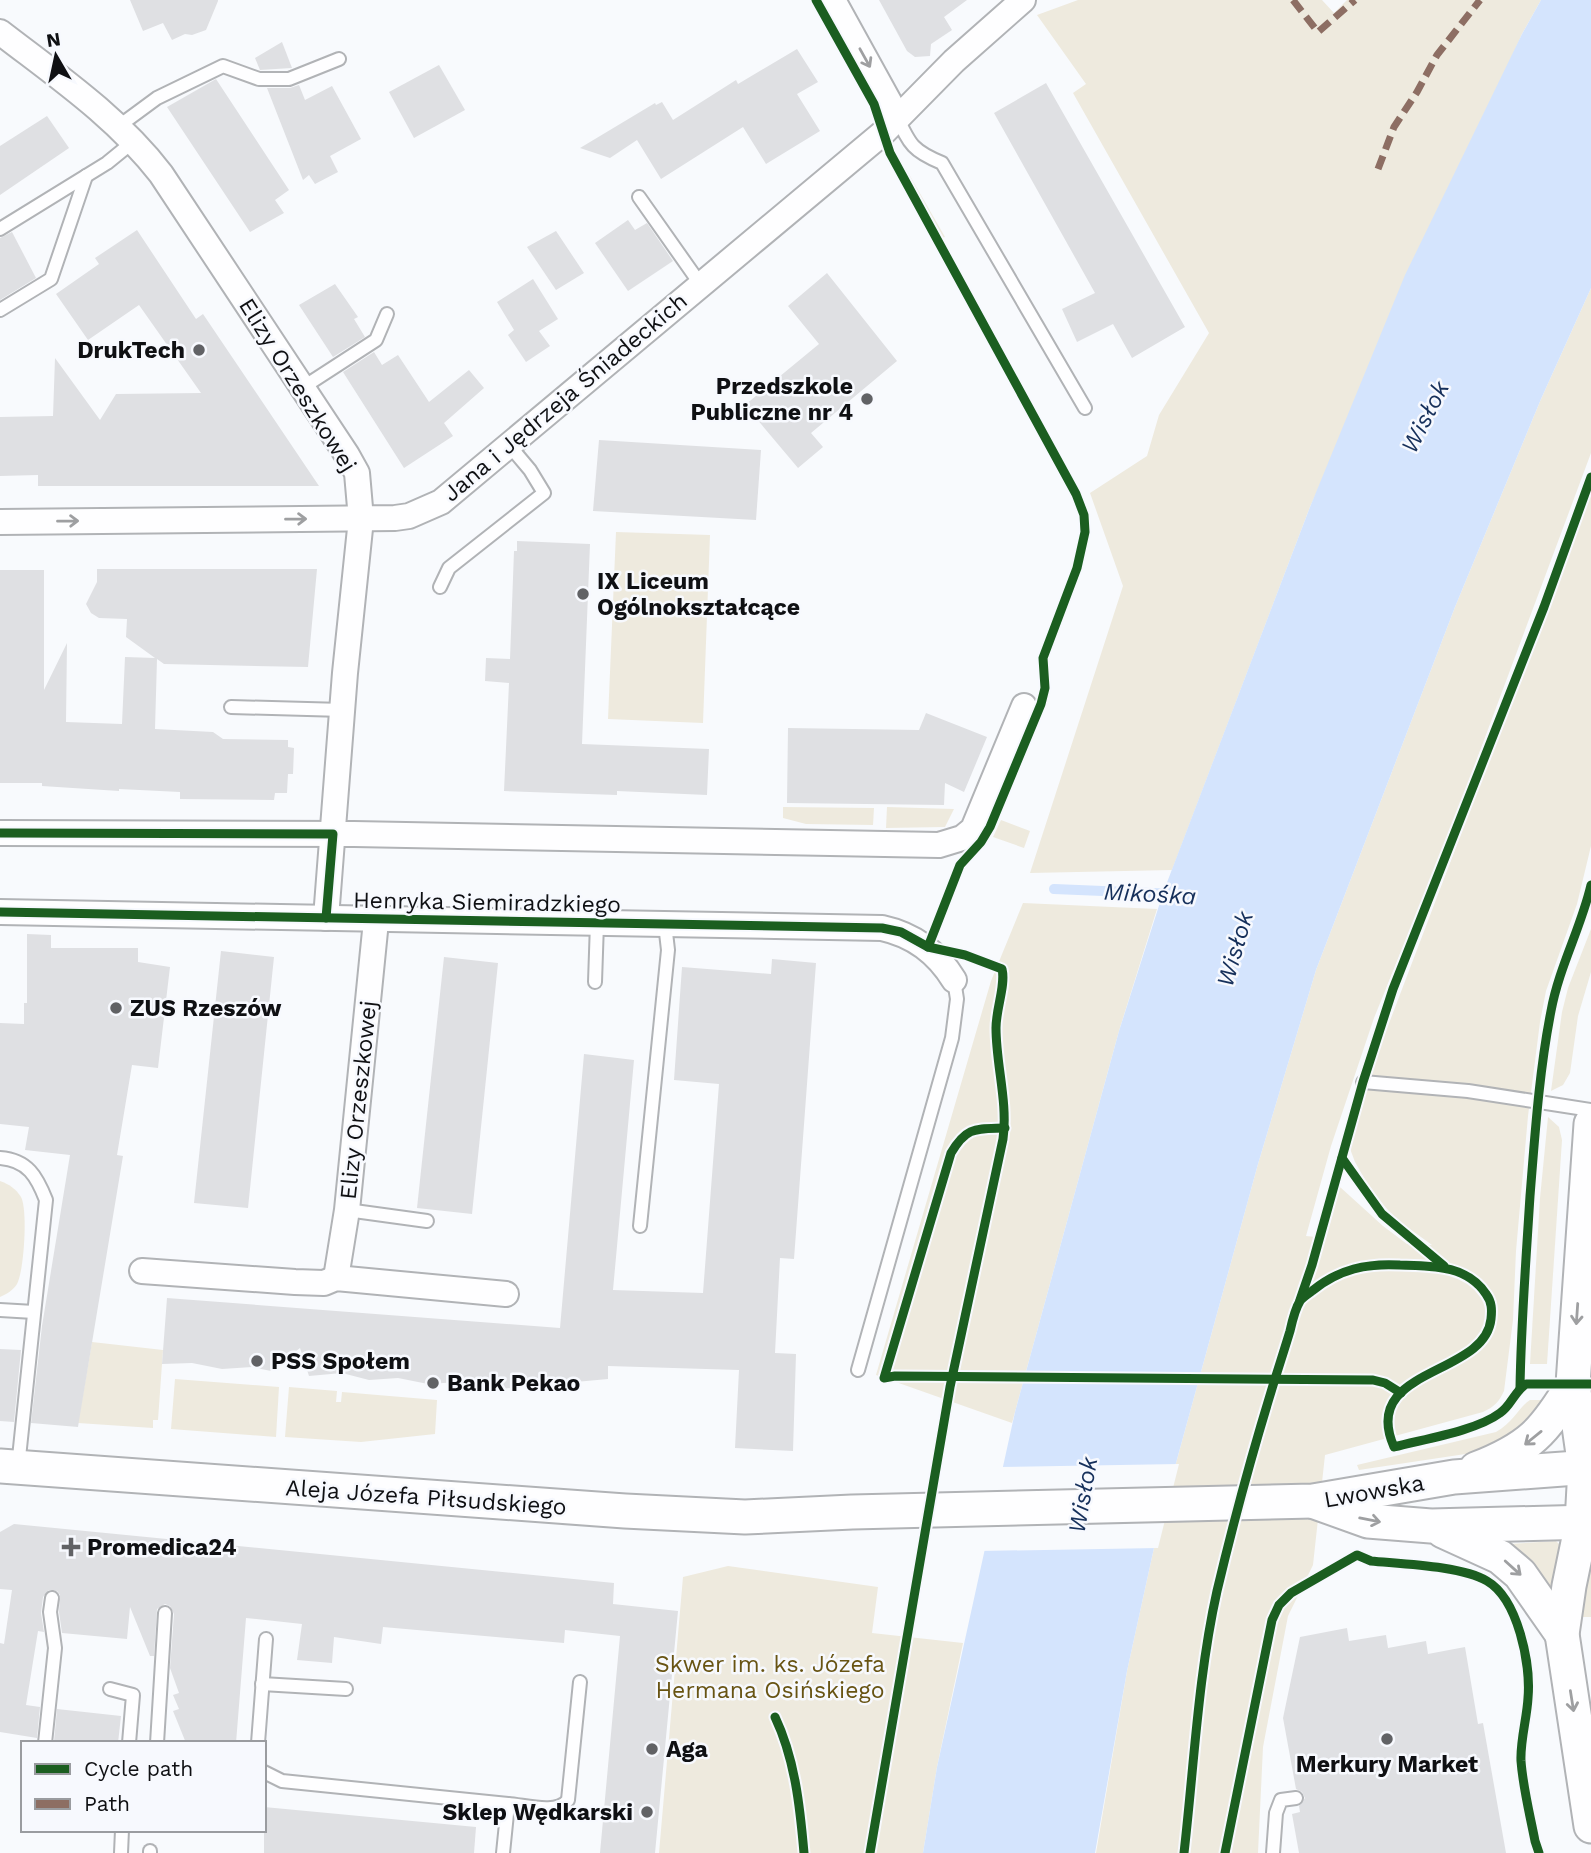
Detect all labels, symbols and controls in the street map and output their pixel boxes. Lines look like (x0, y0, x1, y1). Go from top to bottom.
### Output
north arrow (21, 21, 91, 91)
text: N (45, 27, 62, 52)
one-way arrow (859, 47, 872, 68)
street label: Jana i Jędrzeja Śniadeckich (437, 287, 693, 507)
street label: Elizy Orzeszkowej (233, 293, 362, 477)
place label: DrukTech (77, 337, 185, 364)
marker: DrukTech (191, 342, 207, 358)
place label: Przedszkole Publiczne nr 4 (690, 373, 853, 426)
water label: Wisłok (1395, 376, 1455, 458)
marker: Przedszkole Publiczne nr 4 (859, 391, 875, 407)
one-way arrow (284, 512, 307, 526)
one-way arrow (56, 515, 79, 528)
place label: IX Liceum Ogólnokształcące (597, 568, 800, 621)
marker: IX Liceum Ogólnokształcące (575, 586, 591, 602)
water label: Mikośka (1103, 878, 1197, 910)
street label: Henryka Siemiradzkiego (353, 887, 621, 918)
water label: Wisłok (1211, 907, 1259, 990)
place label: ZUS Rzeszów (130, 995, 282, 1022)
street label: Elizy Orzeszkowej (335, 999, 382, 1201)
marker: ZUS Rzeszów (108, 1000, 124, 1016)
one-way arrow (1570, 1302, 1583, 1325)
place label: PSS Społem (271, 1348, 410, 1375)
marker: PSS Społem (249, 1353, 265, 1369)
place label: Bank Pekao (447, 1370, 580, 1397)
marker: Bank Pekao (425, 1375, 441, 1391)
one-way arrow (1524, 1430, 1542, 1445)
water label: Wisłok (1063, 1454, 1104, 1535)
street label: Lwowska (1322, 1469, 1426, 1514)
street label: Aleja Józefa Piłsudskiego (284, 1474, 567, 1521)
one-way arrow (1358, 1514, 1381, 1527)
place label: Promedica24 (87, 1534, 237, 1561)
marker: Promedica24 (61, 1537, 81, 1557)
one-way arrow (1503, 1560, 1521, 1576)
park label: Skwer im. ks. Józefa Hermana Osińskiego (655, 1651, 885, 1704)
one-way arrow (1566, 1689, 1579, 1712)
marker: Merkury Market (1379, 1731, 1395, 1747)
place label: Aga (666, 1736, 708, 1763)
legend (21, 1741, 266, 1832)
marker: Aga (644, 1741, 660, 1757)
place label: Merkury Market (1296, 1751, 1478, 1778)
text: Cycle path (84, 1756, 193, 1781)
text: Path (84, 1791, 130, 1816)
place label: Sklep Wędkarski (443, 1799, 633, 1826)
marker: Sklep Wędkarski (639, 1804, 655, 1820)

